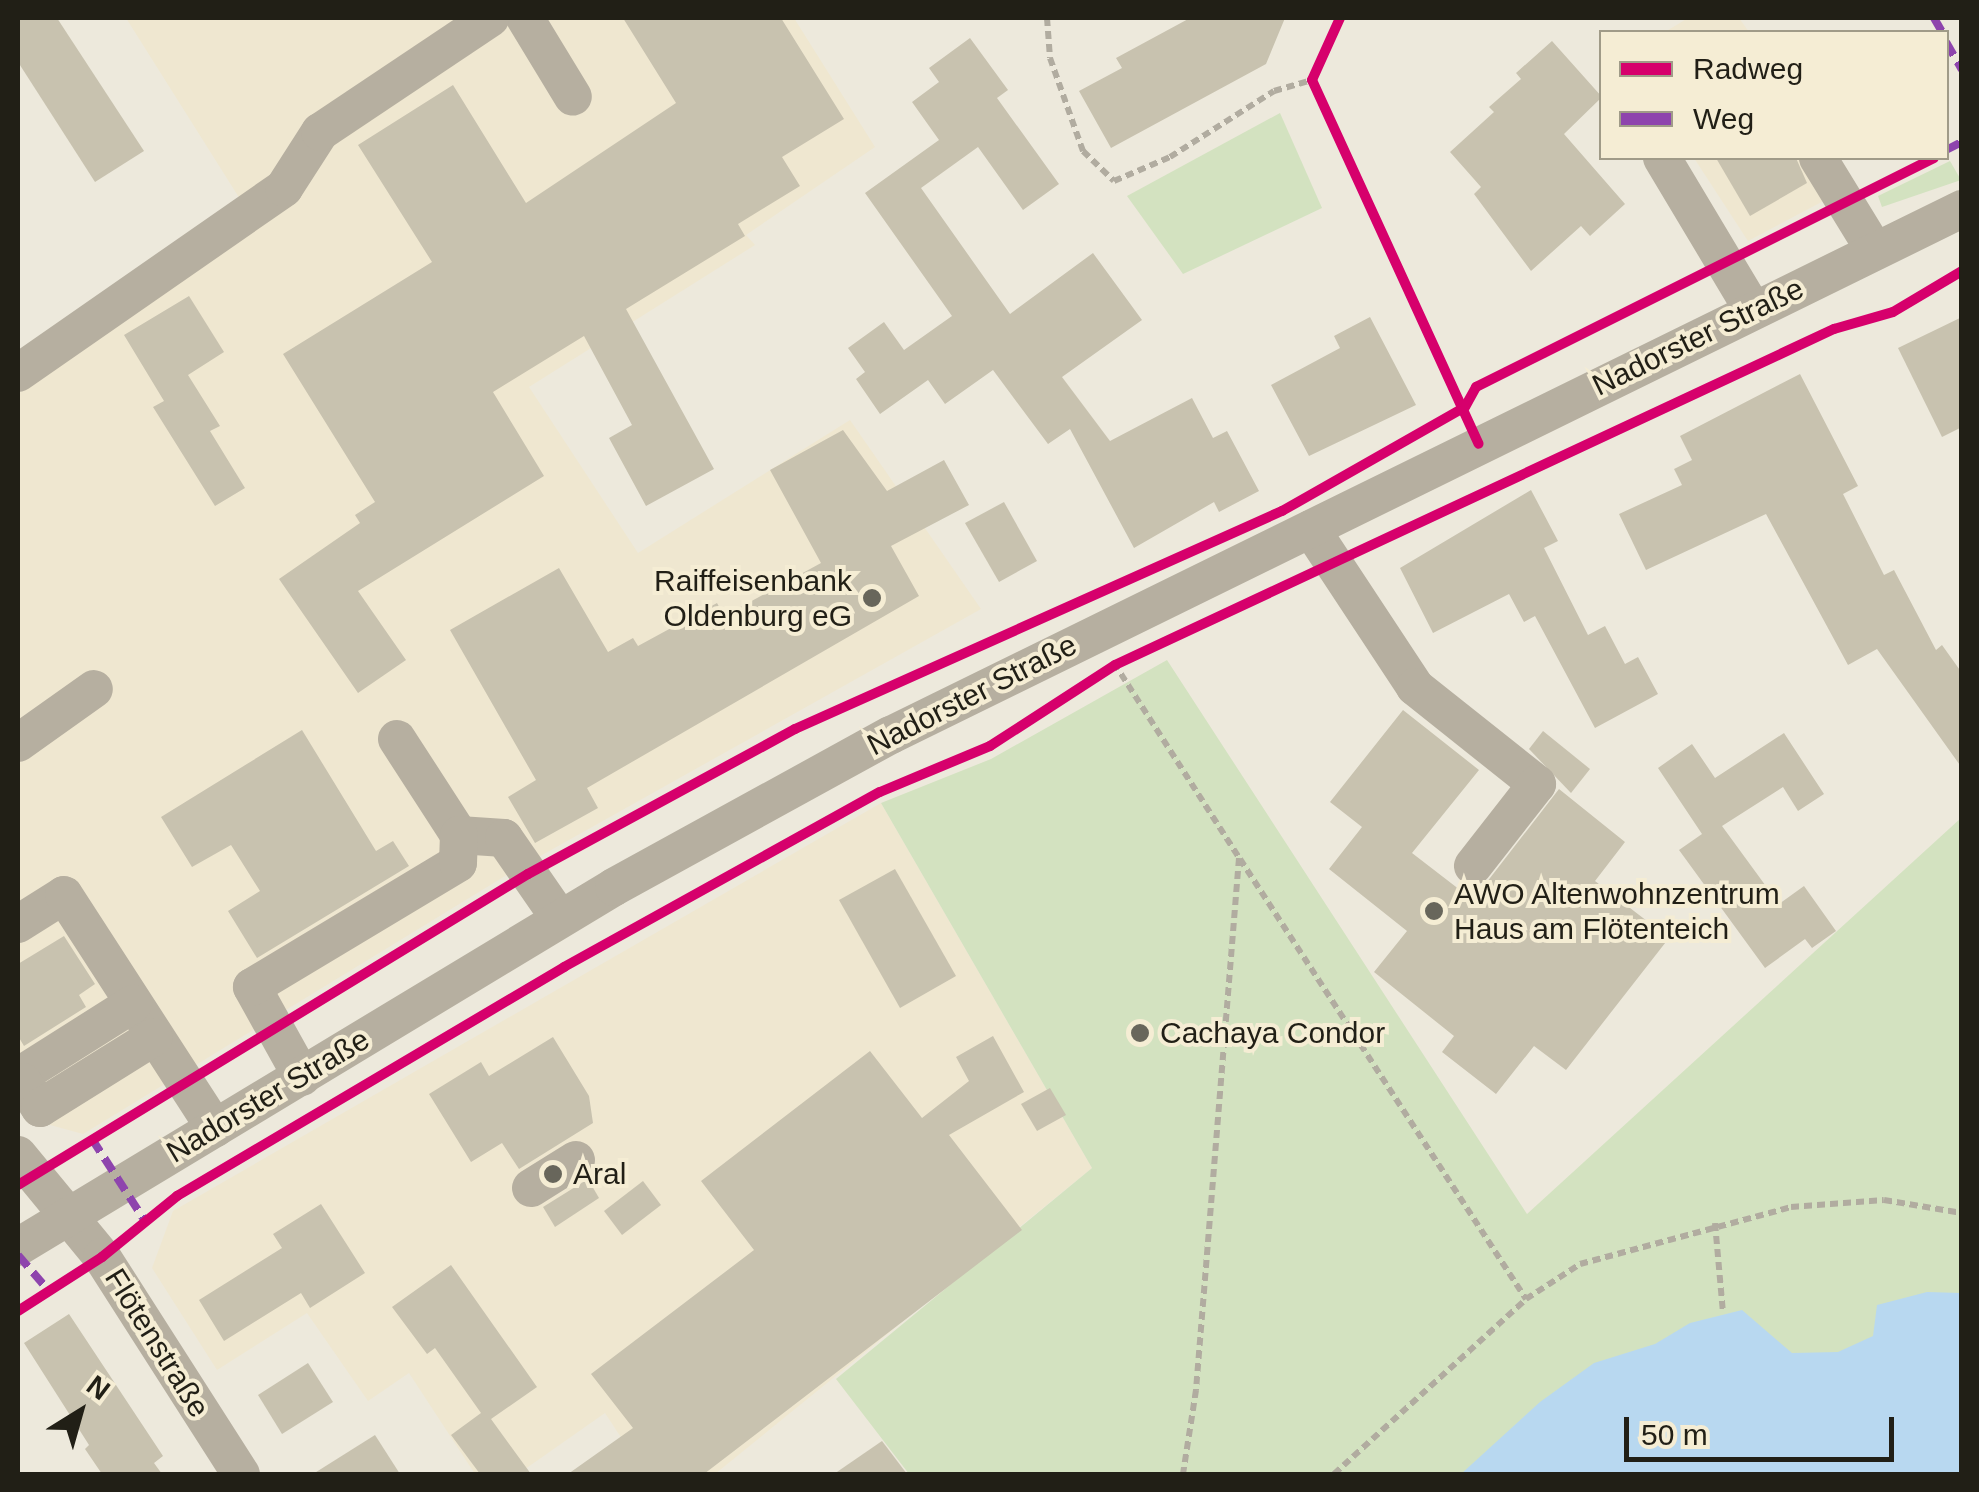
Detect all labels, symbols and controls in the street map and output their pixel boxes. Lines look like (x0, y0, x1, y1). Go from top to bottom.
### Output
legend (1599, 30, 1949, 160)
text: Radweg (1693, 52, 1803, 85)
text: Weg (1693, 102, 1754, 135)
street label: Nadorster Straße (1587, 270, 1809, 404)
place label: Raiffeisenbank Oldenburg eG (654, 563, 852, 634)
marker: Raiffeisenbank Oldenburg eG (861, 587, 883, 609)
street label: Nadorster Straße (861, 627, 1083, 763)
place label: AWO Altenwohnzentrum Haus am Flötenteich (1454, 876, 1781, 946)
marker: AWO Altenwohnzentrum Haus am Flötenteich (1423, 900, 1445, 922)
place label: Cachaya Condor (1160, 1015, 1385, 1051)
street label: Nadorster Straße (160, 1021, 376, 1171)
marker: Cachaya Condor (1129, 1022, 1151, 1044)
place label: Aral (573, 1156, 626, 1192)
marker: Aral (542, 1163, 564, 1185)
street label: Flötenstraße (97, 1262, 217, 1424)
north arrow (30, 1362, 130, 1462)
text: N (81, 1369, 116, 1406)
scale bar (1629, 1397, 1899, 1459)
text: 50 m (1641, 1418, 1708, 1451)

